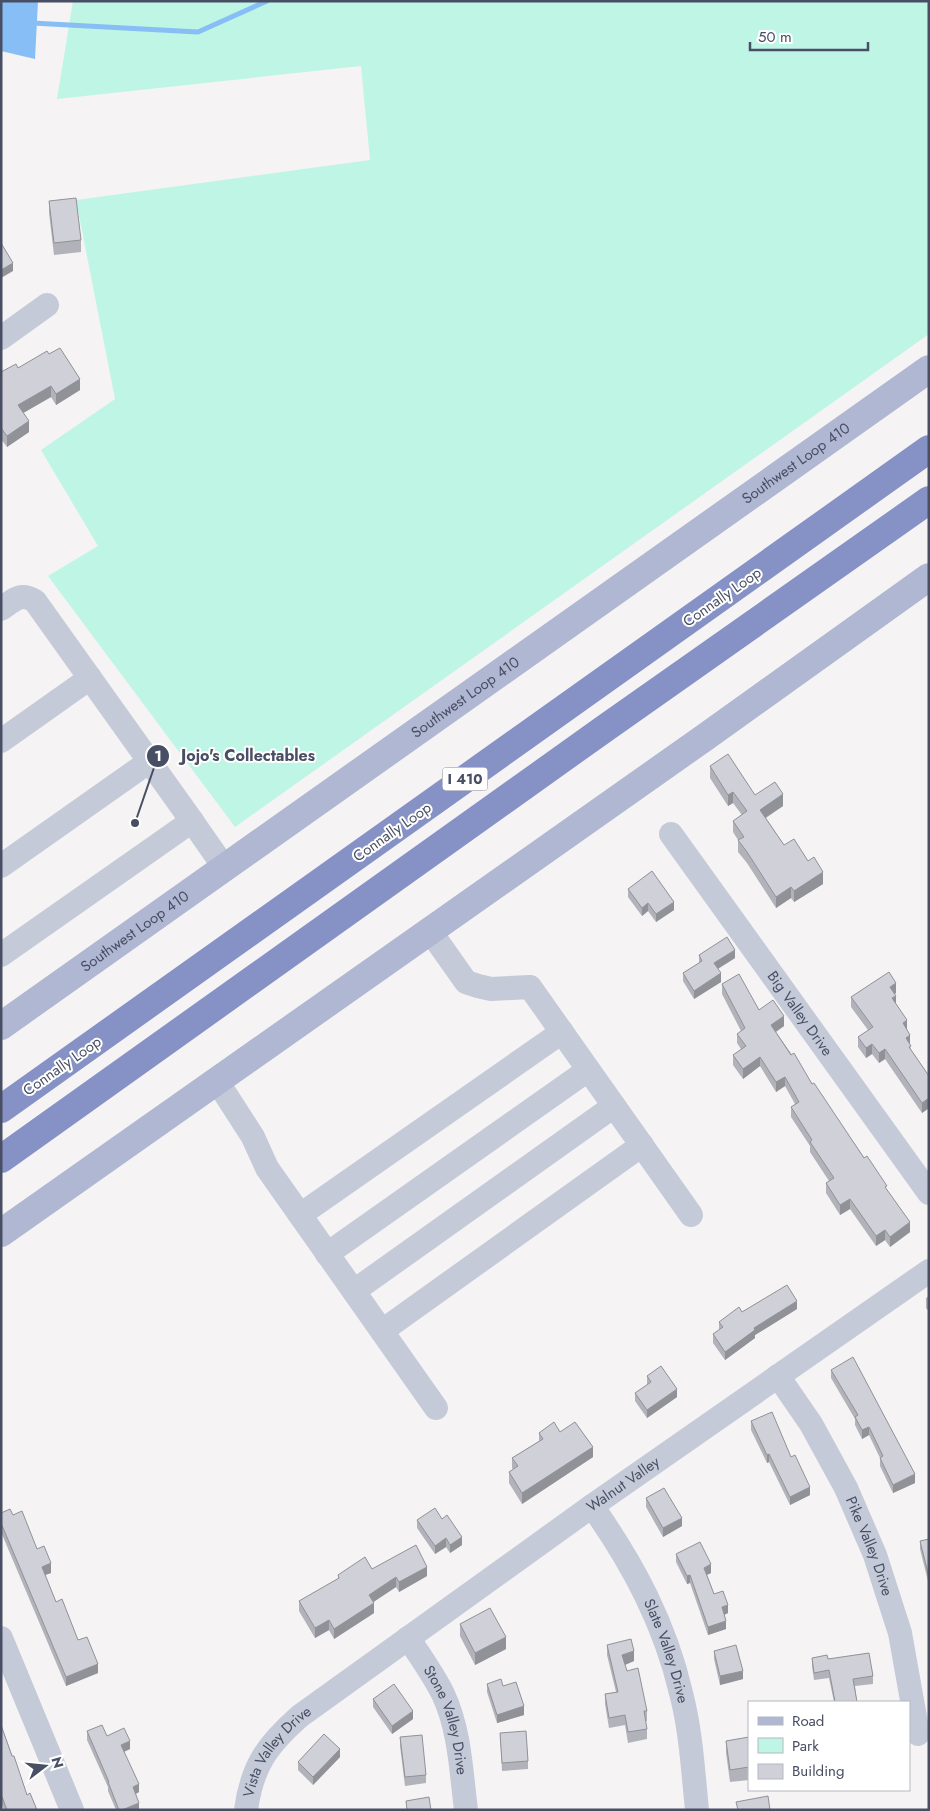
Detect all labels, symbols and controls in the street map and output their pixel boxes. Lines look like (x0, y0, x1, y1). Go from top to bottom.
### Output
scale bar (750, 20, 868, 52)
text: 50 m (758, 26, 792, 48)
street label: Southwest Loop 410 (737, 417, 855, 509)
street label: Connally Loop (678, 562, 766, 632)
street label: Southwest Loop 410 (407, 651, 524, 743)
callout: Jojo's Collectables (146, 740, 325, 771)
text: Jojo's Collectables (178, 744, 315, 767)
text: 1 (154, 745, 162, 767)
road number: I 410 (442, 768, 488, 791)
street label: Connally Loop (348, 797, 436, 867)
street label: Southwest Loop 410 (76, 885, 194, 977)
street label: Big Valley Drive (762, 966, 838, 1061)
street label: Connally Loop (18, 1031, 106, 1101)
street label: Walnut Valley (582, 1451, 664, 1518)
street label: Pike Valley Drive (840, 1493, 899, 1599)
street label: Slate Valley Drive (638, 1595, 694, 1706)
street label: Stone Valley Drive (418, 1661, 473, 1776)
street label: Vista Valley Drive (237, 1700, 316, 1799)
legend (748, 1701, 910, 1791)
text: Road (792, 1710, 824, 1732)
text: Park (792, 1735, 819, 1757)
north arrow (20, 1741, 70, 1791)
text: N (46, 1754, 69, 1771)
text: Building (792, 1760, 844, 1782)

